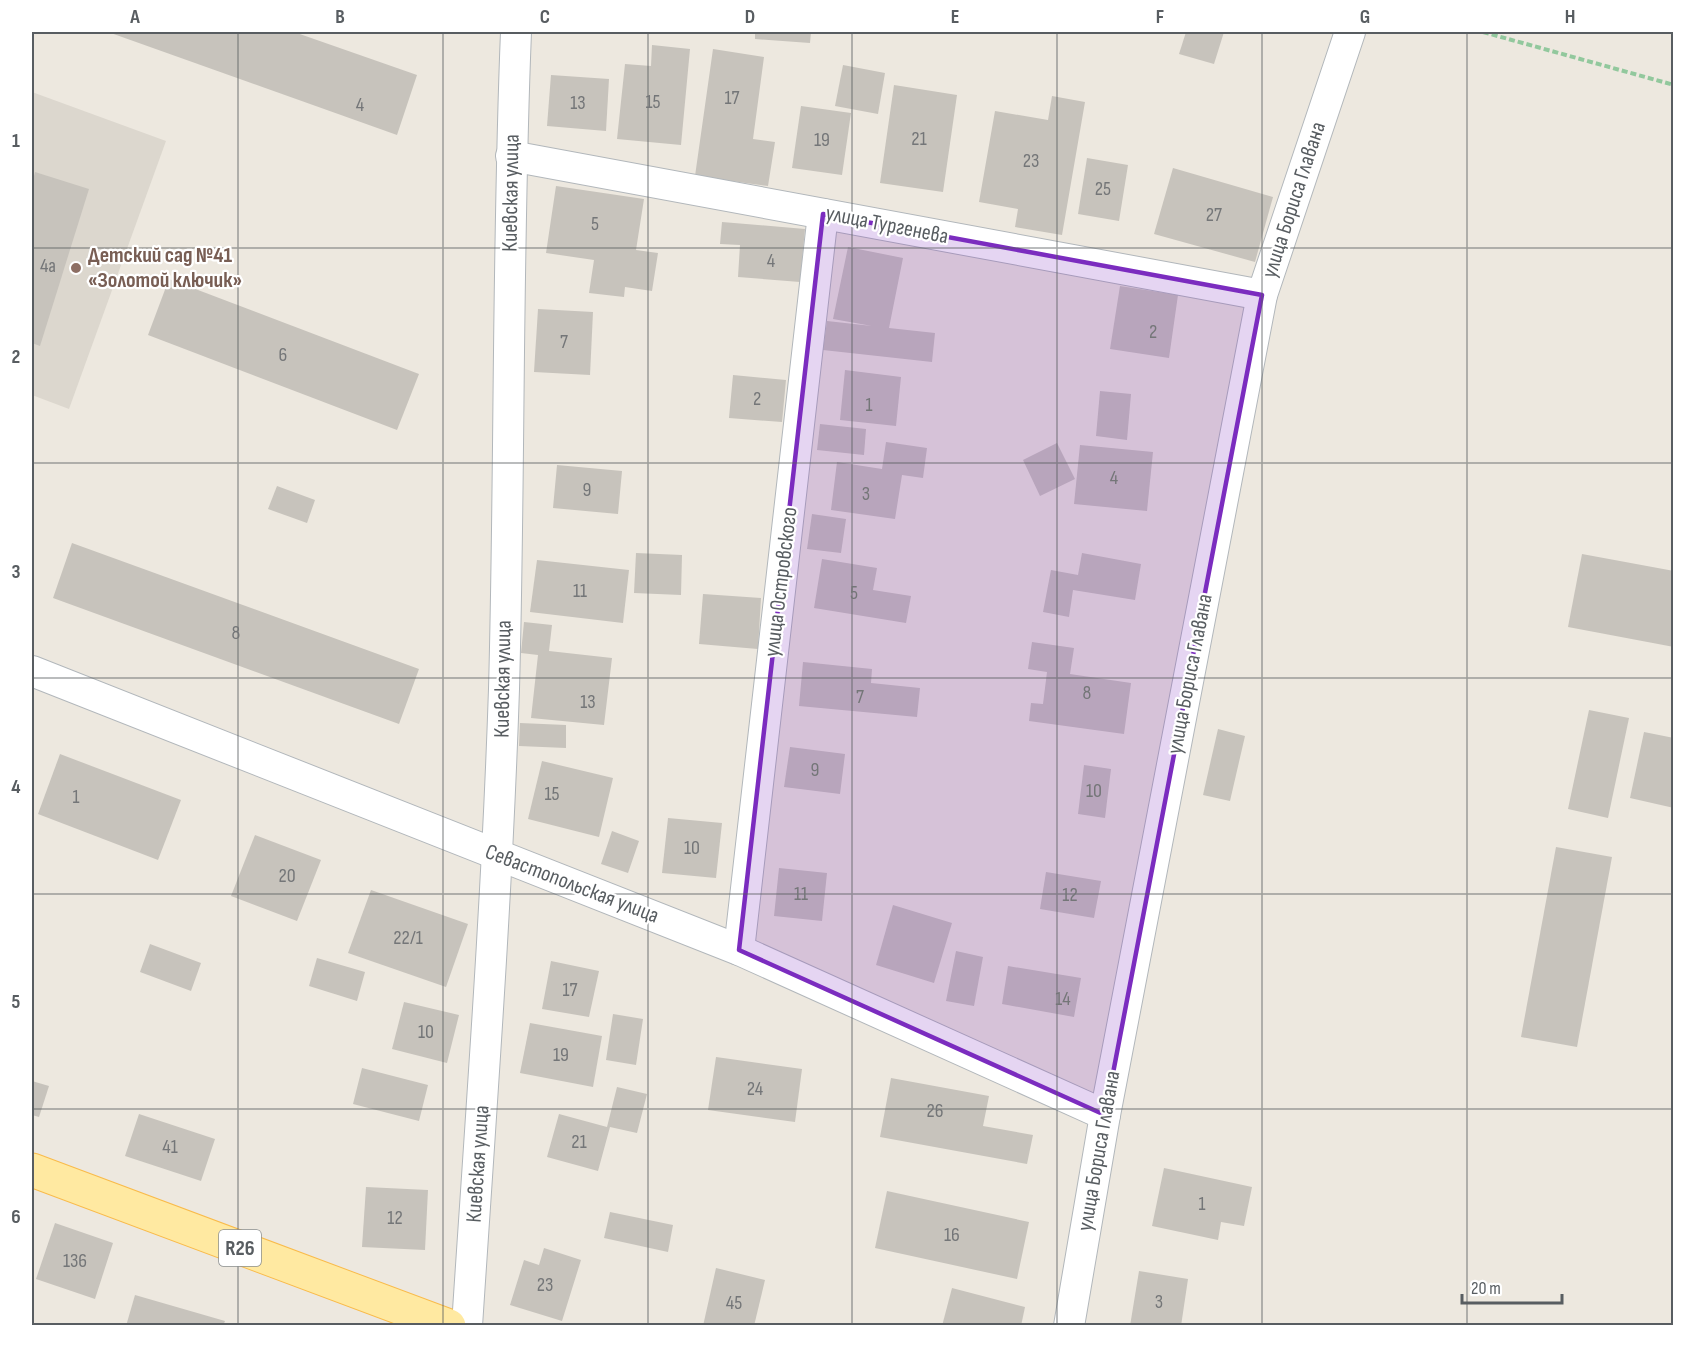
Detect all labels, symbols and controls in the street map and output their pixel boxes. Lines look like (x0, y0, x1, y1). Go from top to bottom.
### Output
text: A (129, 5, 140, 29)
text: B (335, 5, 345, 29)
text: C (540, 5, 550, 29)
text: D (745, 5, 755, 29)
text: E (951, 5, 959, 29)
text: F (1156, 5, 1164, 29)
text: G (1360, 5, 1370, 29)
text: H (1565, 5, 1575, 29)
house number: 17 (725, 86, 739, 110)
house number: 15 (645, 90, 661, 114)
house number: 13 (570, 91, 586, 115)
house number: 4 (356, 93, 364, 117)
street label: улица Бориса Главана (1256, 119, 1332, 281)
house number: 21 (911, 127, 927, 151)
house number: 19 (814, 128, 830, 152)
text: 1 (12, 129, 20, 153)
street label: Киевская улица (496, 134, 526, 252)
house number: 23 (1023, 149, 1039, 173)
house number: 25 (1095, 177, 1111, 201)
street label: улица Тургенева (823, 200, 951, 250)
house number: 27 (1206, 203, 1222, 227)
house number: 5 (591, 212, 599, 236)
place label: Детский сад №41 «Золотой ключик» (88, 242, 242, 294)
house number: 4 (767, 249, 775, 273)
house number: 4а (40, 254, 56, 278)
marker: Детский сад №41 «Золотой ключик» (69, 261, 83, 275)
house number: 2 (1149, 320, 1157, 344)
house number: 7 (560, 330, 568, 354)
house number: 6 (279, 343, 287, 367)
text: 2 (12, 345, 20, 369)
house number: 2 (753, 387, 761, 411)
house number: 1 (866, 393, 873, 417)
house number: 4 (1110, 466, 1118, 490)
house number: 9 (583, 478, 591, 502)
house number: 3 (862, 482, 870, 506)
street label: улица Островского (758, 506, 804, 658)
text: 3 (12, 560, 21, 584)
house number: 11 (573, 579, 587, 603)
house number: 5 (850, 581, 858, 605)
street label: улица Бориса Главана (1161, 592, 1219, 756)
street label: Киевская улица (488, 620, 518, 738)
house number: 8 (232, 621, 240, 645)
house number: 8 (1083, 681, 1091, 705)
house number: 7 (856, 685, 864, 709)
house number: 13 (580, 690, 596, 714)
house number: 9 (811, 758, 819, 782)
text: 4 (11, 775, 21, 799)
house number: 10 (1086, 779, 1102, 803)
house number: 15 (544, 782, 560, 806)
house number: 1 (73, 785, 80, 809)
house number: 10 (684, 836, 700, 860)
street label: Севастопольская улица (481, 838, 663, 930)
house number: 20 (278, 864, 296, 888)
house number: 11 (794, 882, 808, 906)
house number: 12 (1062, 883, 1078, 907)
house number: 22/1 (393, 926, 423, 950)
house number: 17 (563, 978, 577, 1002)
house number: 14 (1055, 987, 1071, 1011)
text: 5 (12, 990, 21, 1014)
house number: 10 (418, 1020, 434, 1044)
house number: 19 (553, 1043, 569, 1067)
street label: улица Бориса Главана (1072, 1069, 1126, 1233)
house number: 24 (747, 1077, 763, 1101)
house number: 26 (927, 1099, 944, 1123)
street label: Киевская улица (460, 1104, 496, 1224)
house number: 21 (571, 1130, 587, 1154)
house number: 41 (162, 1135, 178, 1159)
house number: 1 (1199, 1192, 1206, 1216)
text: 6 (11, 1205, 21, 1229)
house number: 12 (387, 1206, 403, 1230)
house number: 16 (944, 1223, 960, 1247)
road number: R26 (219, 1230, 261, 1266)
house number: 136 (63, 1249, 87, 1273)
scale bar (1462, 1267, 1562, 1305)
house number: 23 (537, 1273, 553, 1297)
text: 20 m (1471, 1278, 1501, 1299)
house number: 3 (1155, 1290, 1163, 1314)
house number: 45 (726, 1291, 742, 1315)

